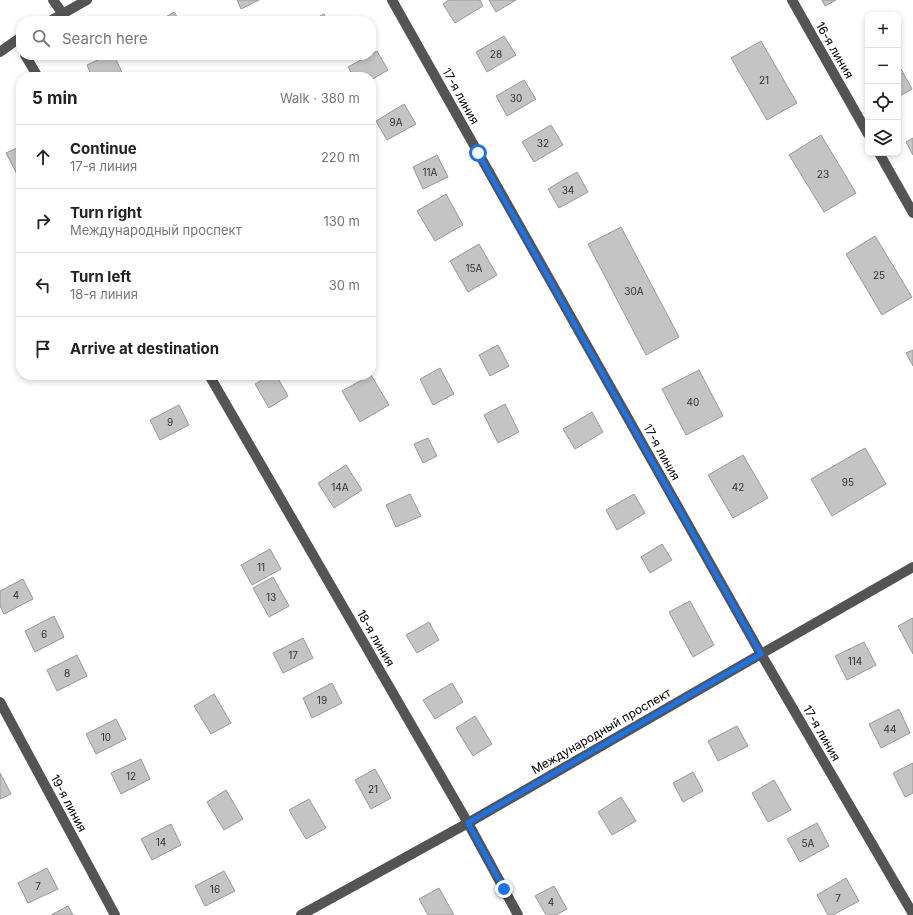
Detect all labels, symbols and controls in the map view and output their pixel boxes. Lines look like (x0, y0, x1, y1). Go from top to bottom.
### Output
map controls (865, 12, 901, 156)
button: + (865, 12, 901, 48)
search box (16, 16, 376, 60)
street label: 16-я линия (813, 19, 857, 81)
icon: search (30, 27, 52, 49)
text: Search here (62, 29, 148, 48)
house number: 28 (490, 48, 502, 60)
button: − (865, 48, 901, 84)
street label: 17-я линия (439, 65, 483, 127)
house number: 21 (759, 74, 769, 86)
button: locate (865, 84, 901, 120)
text: 5 min (32, 88, 78, 108)
text: Walk · 380 m (280, 90, 360, 106)
house number: 30 (510, 92, 522, 104)
house number: 9А (389, 116, 403, 128)
button: layers (865, 120, 901, 156)
house number: 32 (537, 137, 549, 149)
text: Continue (70, 139, 137, 158)
route start (469, 144, 487, 162)
icon: ahead (32, 146, 54, 168)
text: 220 m (321, 149, 360, 165)
text: 17-я линия (70, 158, 137, 174)
house number: 11А (422, 166, 438, 178)
house number: 23 (817, 168, 829, 180)
house number: 34 (562, 184, 574, 196)
text: Turn right (70, 203, 142, 222)
icon: right (32, 210, 54, 232)
text: 130 m (323, 213, 360, 229)
text: Международный проспект (70, 222, 242, 238)
house number: 15А (465, 262, 483, 274)
text: Turn left (70, 267, 131, 286)
house number: 25 (873, 269, 885, 281)
icon: left (32, 274, 54, 296)
text: 30 m (329, 277, 360, 293)
house number: 30А (624, 285, 644, 297)
text: 18-я линия (70, 286, 138, 302)
icon: arrive (32, 338, 54, 360)
text: Arrive at destination (70, 339, 219, 358)
house number: 40 (687, 396, 699, 408)
house number: 9 (167, 416, 173, 428)
street label: 17-я линия (640, 421, 684, 483)
house number: 95 (842, 476, 854, 488)
house number: 14А (331, 481, 349, 493)
house number: 42 (732, 481, 744, 493)
house number: 11 (257, 561, 265, 573)
house number: 4 (13, 589, 19, 601)
house number: 13 (266, 591, 276, 603)
street label: 18-я линия (354, 607, 398, 669)
house number: 6 (41, 628, 47, 640)
house number: 17 (288, 649, 298, 661)
house number: 114 (848, 655, 862, 667)
house number: 8 (64, 667, 70, 679)
street label: Международный проспект (529, 685, 674, 777)
house number: 19 (317, 694, 327, 706)
street label: 17-я линия (800, 702, 844, 764)
house number: 44 (884, 723, 896, 735)
house number: 10 (101, 731, 111, 743)
house number: 12 (126, 770, 136, 782)
street label: 19-я линия (48, 772, 90, 834)
house number: 21 (368, 783, 378, 795)
house number: 14 (156, 836, 166, 848)
house number: 5А (802, 837, 815, 849)
house number: 7 (35, 880, 41, 892)
route end (495, 880, 513, 898)
house number: 16 (210, 883, 220, 895)
house number: 7 (835, 892, 841, 904)
house number: 4 (548, 896, 554, 908)

